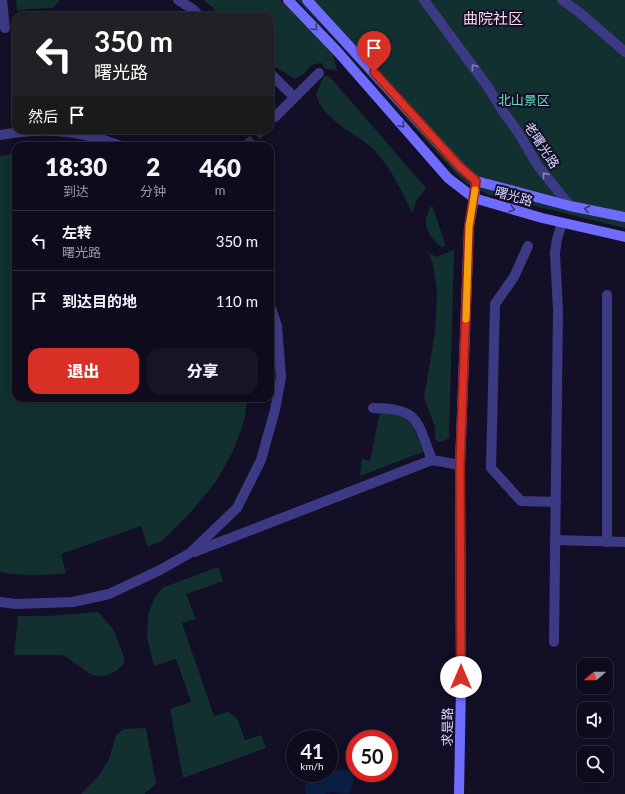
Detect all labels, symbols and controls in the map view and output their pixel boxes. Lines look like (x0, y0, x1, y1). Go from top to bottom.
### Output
district label: 曲院社区 (463, 9, 523, 27)
one-way arrow (310, 23, 318, 31)
text: 350 m (94, 24, 173, 58)
icon: left (28, 28, 80, 80)
pin (357, 31, 391, 72)
icon: arrive (363, 37, 385, 59)
text: 曙光路 (94, 61, 148, 83)
one-way arrow (471, 65, 478, 72)
park label: 北山景区 (498, 92, 550, 108)
icon: arrive (66, 104, 88, 126)
text: 然后 (28, 107, 58, 125)
street label: 老曙光路 (521, 119, 563, 171)
one-way arrow (397, 120, 404, 128)
text: 18:30 (45, 152, 107, 181)
text: 2 (146, 152, 160, 181)
text: 460 (199, 153, 241, 182)
one-way arrow (543, 173, 550, 180)
text: m (215, 182, 225, 198)
text: 到达 (63, 183, 89, 199)
text: 分钟 (140, 183, 166, 199)
street label: 曙光路 (493, 183, 535, 209)
one-way arrow (508, 204, 515, 213)
one-way arrow (584, 206, 590, 214)
text: 左转 (62, 223, 92, 241)
icon: left (28, 230, 50, 252)
text: 350 m (216, 232, 258, 250)
text: 曙光路 (62, 244, 101, 260)
icon: arrive (28, 290, 50, 312)
text: 到达目的地 (62, 292, 137, 310)
text: 110 m (216, 292, 258, 310)
button: 退出 (28, 348, 139, 394)
button: 分享 (147, 348, 258, 394)
position arrow (440, 656, 482, 698)
north arrow (577, 658, 613, 694)
map controls (577, 658, 613, 782)
button: sound (577, 702, 613, 738)
street label: 求是路 (439, 707, 455, 747)
speed limit sign: 50 (346, 730, 398, 782)
text: 41 (300, 739, 324, 763)
button: search (577, 746, 613, 782)
text: km/h (300, 760, 324, 772)

